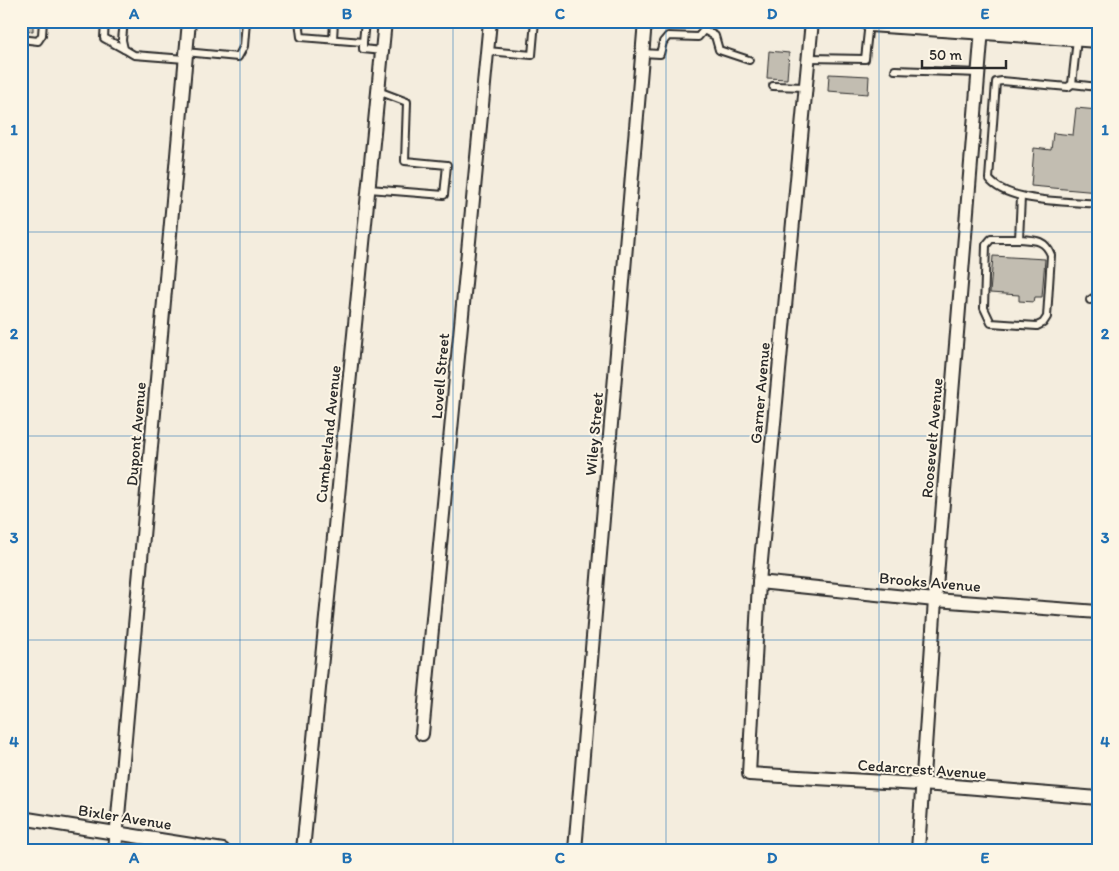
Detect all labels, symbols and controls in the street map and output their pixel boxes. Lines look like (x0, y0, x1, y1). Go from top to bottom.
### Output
text: A (128, 4, 140, 23)
text: B (342, 4, 353, 23)
text: C (555, 4, 566, 23)
text: D (767, 4, 778, 23)
text: E (981, 4, 990, 23)
scale bar (922, 38, 1005, 70)
text: 50 m (929, 46, 962, 64)
text: 1 (10, 120, 18, 139)
text: 1 (1101, 120, 1109, 139)
text: 2 (10, 324, 19, 343)
text: 2 (1101, 324, 1110, 343)
street label: Lovell Street (427, 332, 453, 420)
street label: Garner Avenue (746, 341, 774, 445)
street label: Cumberland Avenue (311, 364, 345, 504)
street label: Roosevelt Avenue (917, 377, 947, 499)
street label: Dupont Avenue (122, 381, 150, 487)
street label: Wiley Street (581, 391, 607, 477)
text: 3 (10, 528, 19, 547)
text: 3 (1101, 528, 1110, 547)
street label: Brooks Avenue (878, 568, 982, 596)
text: 4 (9, 732, 19, 751)
text: 4 (1100, 732, 1110, 751)
street label: Cedarcrest Avenue (857, 755, 987, 783)
street label: Bixler Avenue (77, 800, 173, 834)
text: A (128, 848, 140, 867)
text: B (342, 848, 353, 867)
text: C (555, 848, 566, 867)
text: D (767, 848, 778, 867)
text: E (981, 848, 990, 867)

